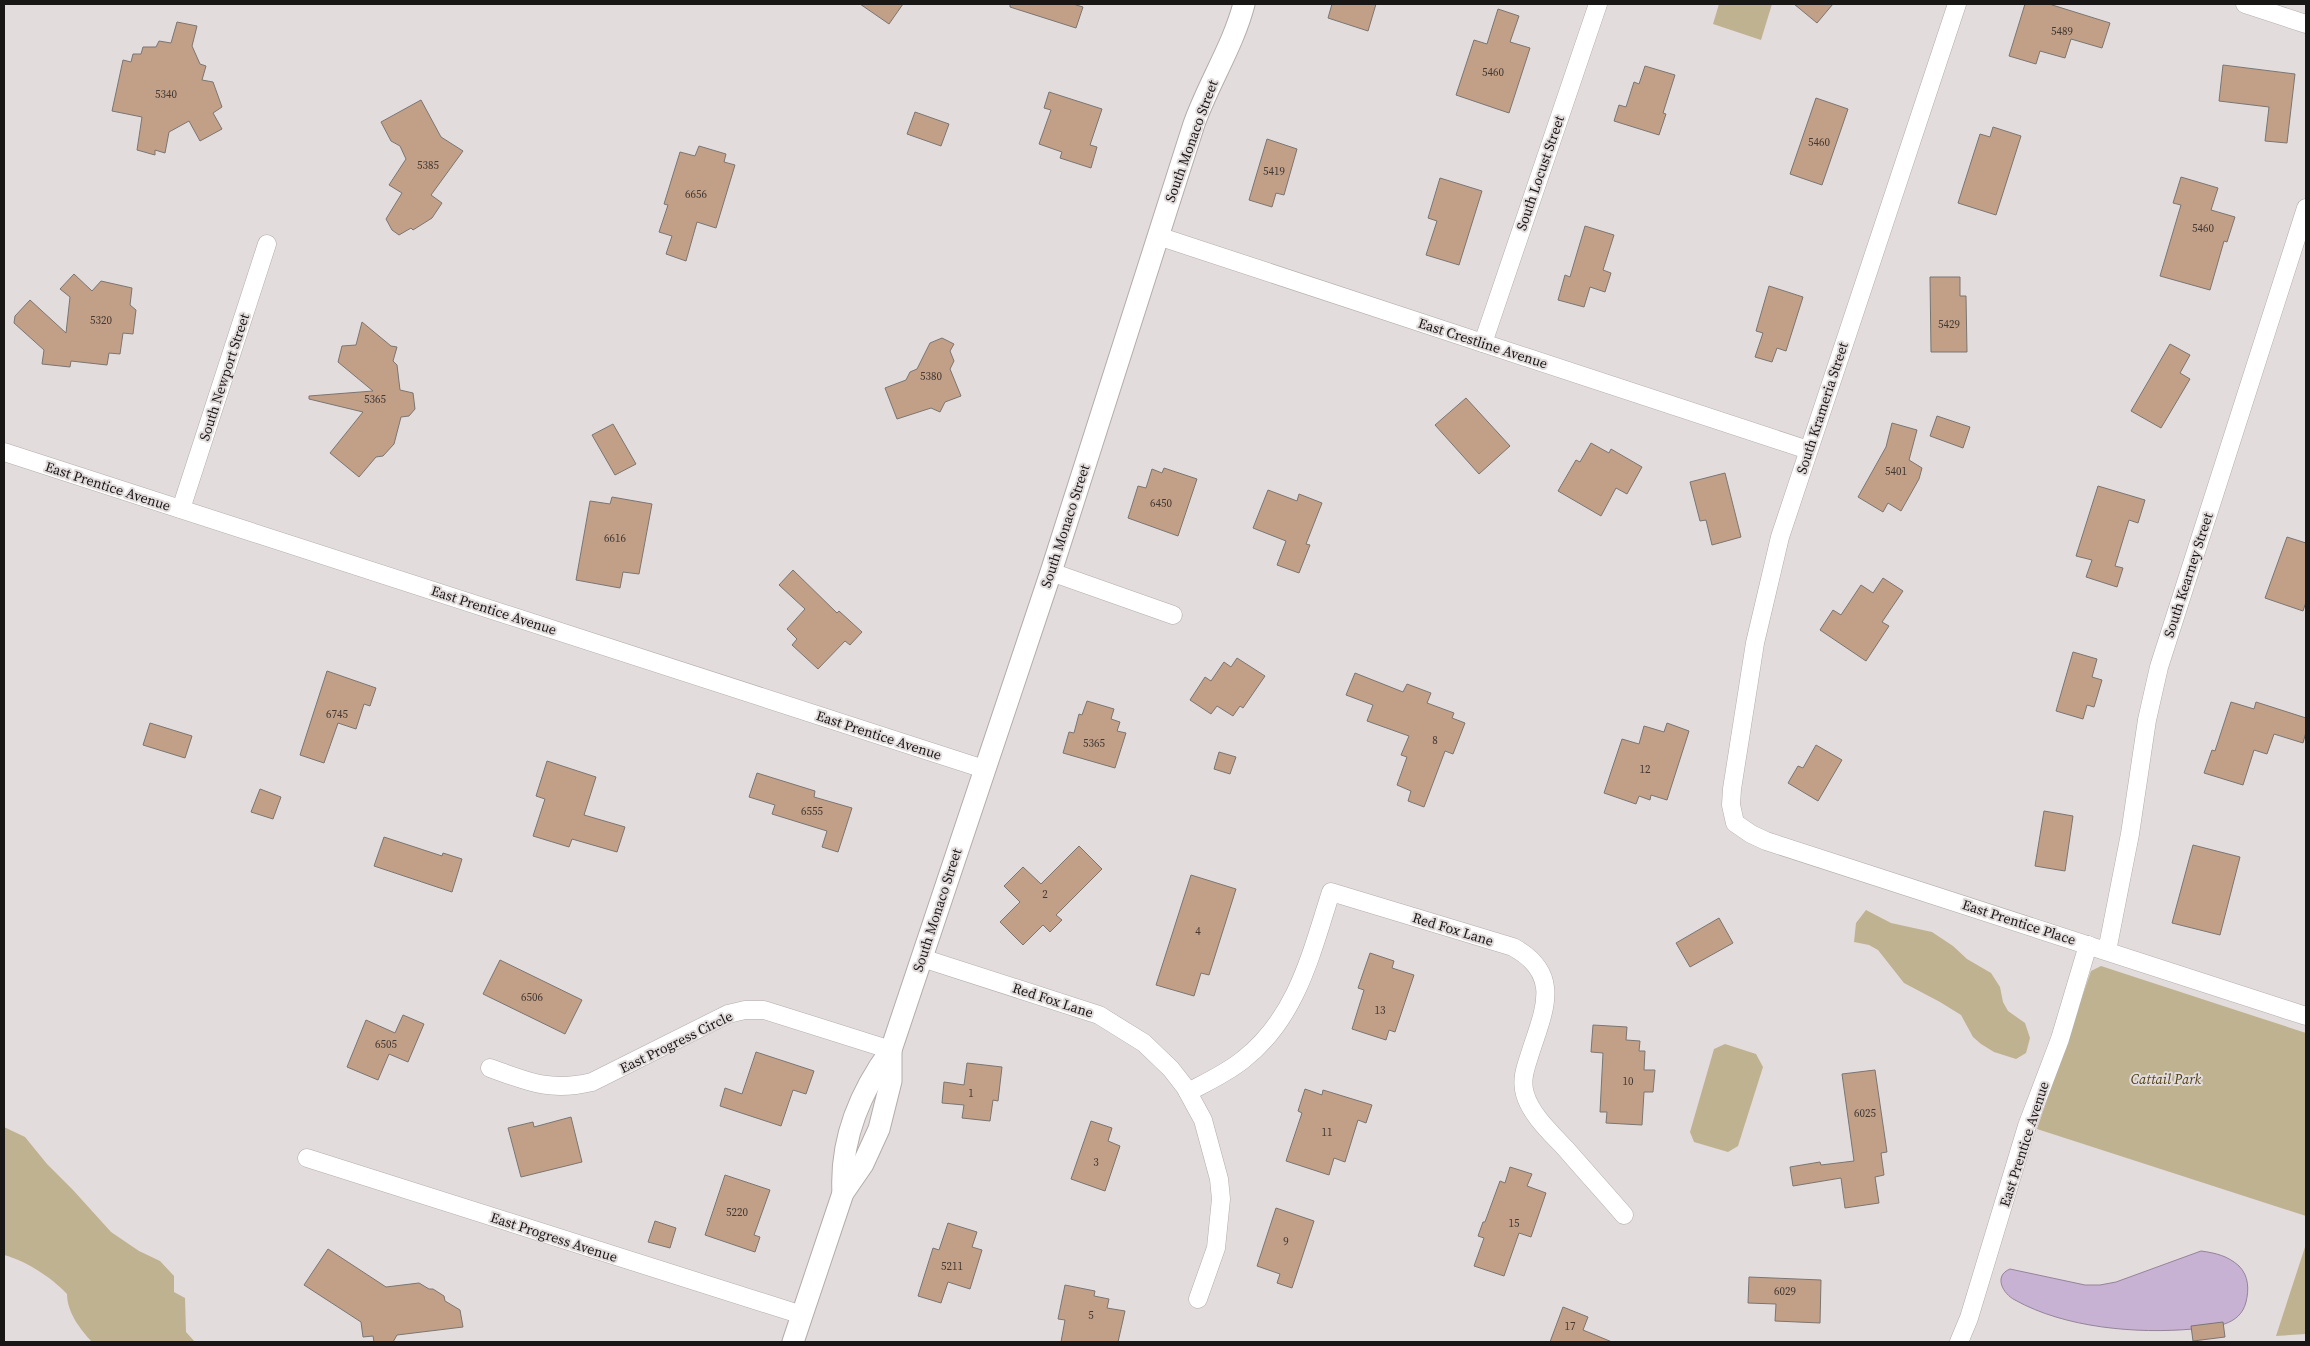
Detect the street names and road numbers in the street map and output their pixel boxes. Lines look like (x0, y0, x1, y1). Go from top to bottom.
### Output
street label: South Monaco Street (1160, 77, 1223, 205)
street label: South Locust Street (1511, 112, 1569, 233)
street label: South Newport Street (194, 310, 254, 443)
street label: East Crestline Avenue (1416, 313, 1550, 373)
street label: South Krameria Street (1791, 339, 1853, 477)
street label: East Prentice Avenue (43, 456, 173, 516)
street label: South Monaco Street (1036, 461, 1095, 590)
street label: South Kearney Street (2158, 510, 2218, 640)
street label: East Prentice Avenue (429, 580, 559, 640)
street label: East Prentice Avenue (814, 705, 944, 765)
street label: South Monaco Street (908, 845, 967, 974)
street label: East Prentice Place (1960, 894, 2078, 950)
street label: Red Fox Lane (1410, 907, 1496, 951)
street label: Red Fox Lane (1010, 978, 1096, 1022)
street label: East Progress Circle (616, 1006, 736, 1078)
street label: East Prentice Avenue (1994, 1079, 2054, 1209)
street label: East Progress Avenue (488, 1207, 620, 1267)

